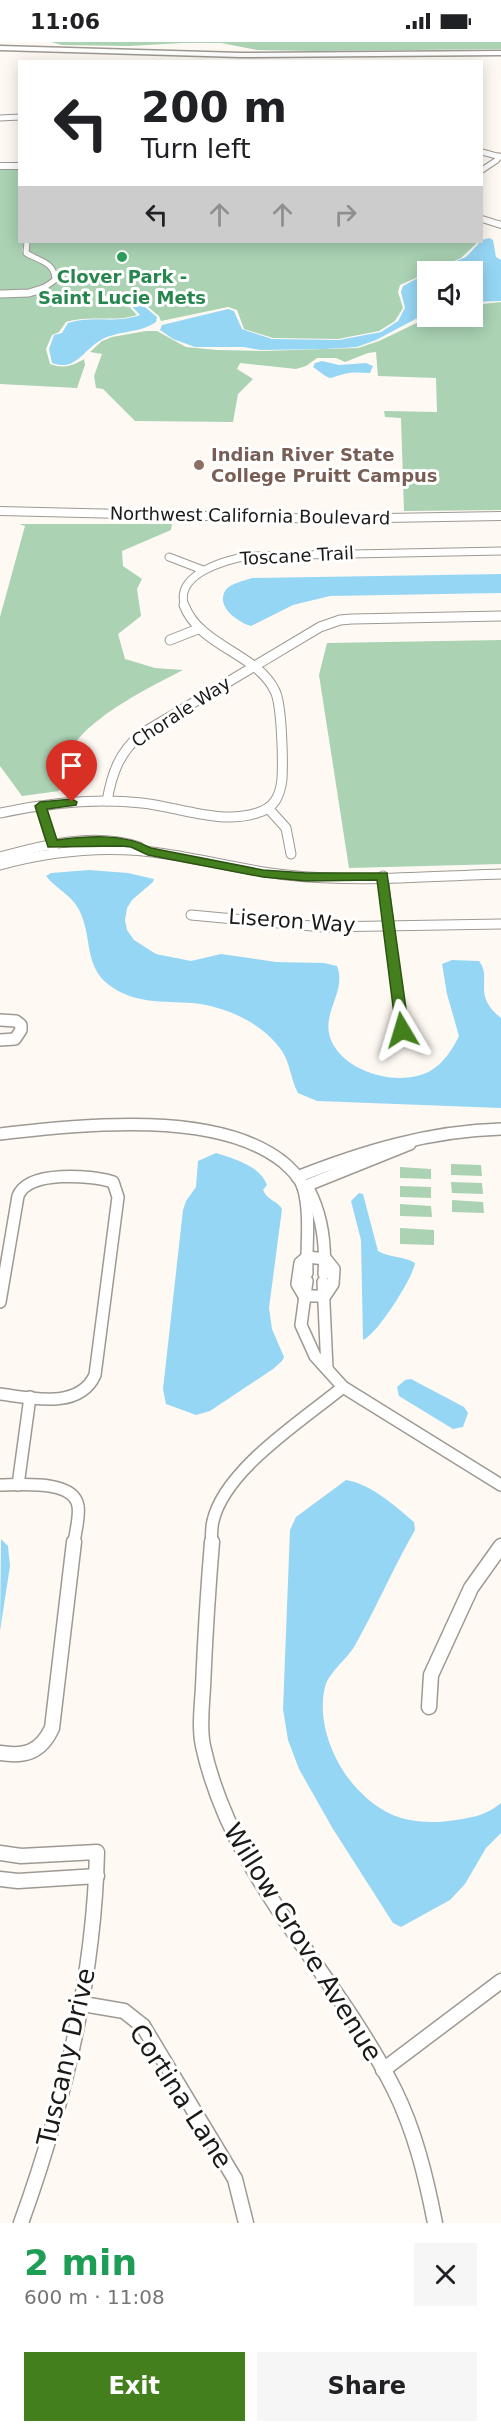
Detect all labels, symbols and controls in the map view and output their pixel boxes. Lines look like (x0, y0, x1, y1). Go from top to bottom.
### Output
text: 11:06 (30, 9, 100, 34)
text: 200 m (141, 83, 287, 132)
icon: left (42, 84, 120, 162)
text: Turn left (141, 133, 251, 164)
icon: left (140, 198, 173, 231)
icon: ahead (203, 198, 236, 231)
icon: ahead (266, 198, 299, 231)
icon: right (329, 198, 362, 231)
marker: Clover Park - Saint Lucie Mets (115, 250, 129, 264)
map controls (417, 261, 483, 327)
button: sound (417, 261, 483, 327)
place label: Clover Park - Saint Lucie Mets (38, 266, 206, 308)
place label: Indian River State College Pruitt Campus (211, 444, 438, 486)
marker: Indian River State College Pruitt Campus (192, 458, 206, 472)
street label: Northwest California Boulevard (110, 503, 390, 528)
street label: Toscane Trail (238, 542, 355, 569)
street label: Chorale Way (127, 672, 234, 751)
pin (46, 740, 97, 802)
icon: arrive (55, 749, 88, 782)
street label: Liseron Way (228, 905, 356, 937)
position arrow (370, 998, 434, 1062)
street label: Willow Grove Avenue (218, 1818, 388, 2066)
street label: Tuscany Drive (31, 1965, 101, 2150)
street label: Cortina Lane (123, 2018, 239, 2174)
text: 2 min (24, 2242, 137, 2283)
button: close (414, 2243, 477, 2306)
text: 600 m · 11:08 (24, 2285, 165, 2309)
button: Exit (24, 2352, 245, 2421)
button: Share (257, 2352, 477, 2421)

